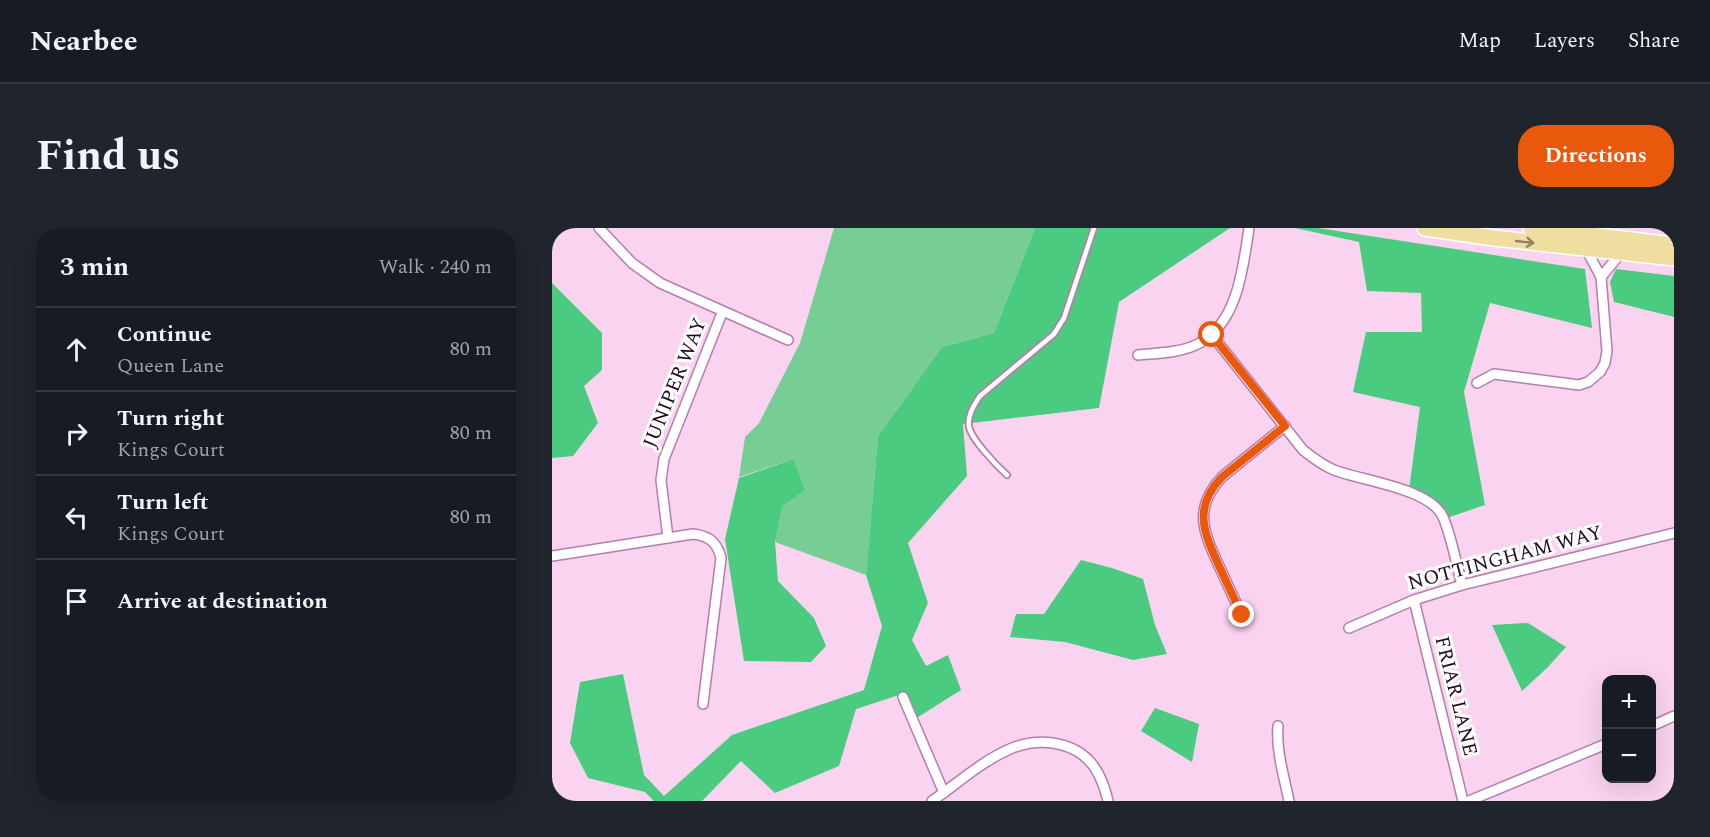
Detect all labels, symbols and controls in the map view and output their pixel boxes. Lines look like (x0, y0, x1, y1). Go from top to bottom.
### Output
text: Nearbee (30, 20, 138, 63)
text: Map (1459, 25, 1501, 57)
text: Layers (1534, 25, 1595, 57)
text: Share (1628, 25, 1680, 57)
text: Find us (36, 125, 180, 188)
button: Directions (1518, 125, 1674, 187)
one-way arrow (1514, 236, 1534, 247)
text: 3 min (60, 247, 129, 287)
text: Walk · 240 m (379, 252, 492, 282)
street label: JUNIPER WAY (635, 313, 715, 453)
text: Continue (117, 318, 212, 351)
route start (1198, 321, 1224, 347)
icon: ahead (60, 333, 93, 366)
text: 80 m (450, 334, 492, 364)
text: Queen Lane (117, 351, 224, 381)
text: Turn right (117, 402, 224, 435)
icon: right (60, 417, 93, 450)
text: 80 m (450, 418, 492, 448)
text: Kings Court (117, 435, 225, 465)
text: Turn left (117, 486, 209, 519)
icon: left (60, 501, 93, 534)
text: 80 m (450, 502, 492, 532)
street label: NOTTINGHAM WAY (1404, 518, 1606, 598)
text: Kings Court (117, 519, 225, 549)
icon: arrive (60, 585, 93, 618)
text: Arrive at destination (117, 585, 328, 618)
route end (1228, 601, 1254, 627)
street label: FRIAR LANE (1427, 633, 1485, 759)
map controls (1602, 675, 1656, 783)
button: + (1602, 675, 1656, 729)
button: − (1602, 729, 1656, 783)

